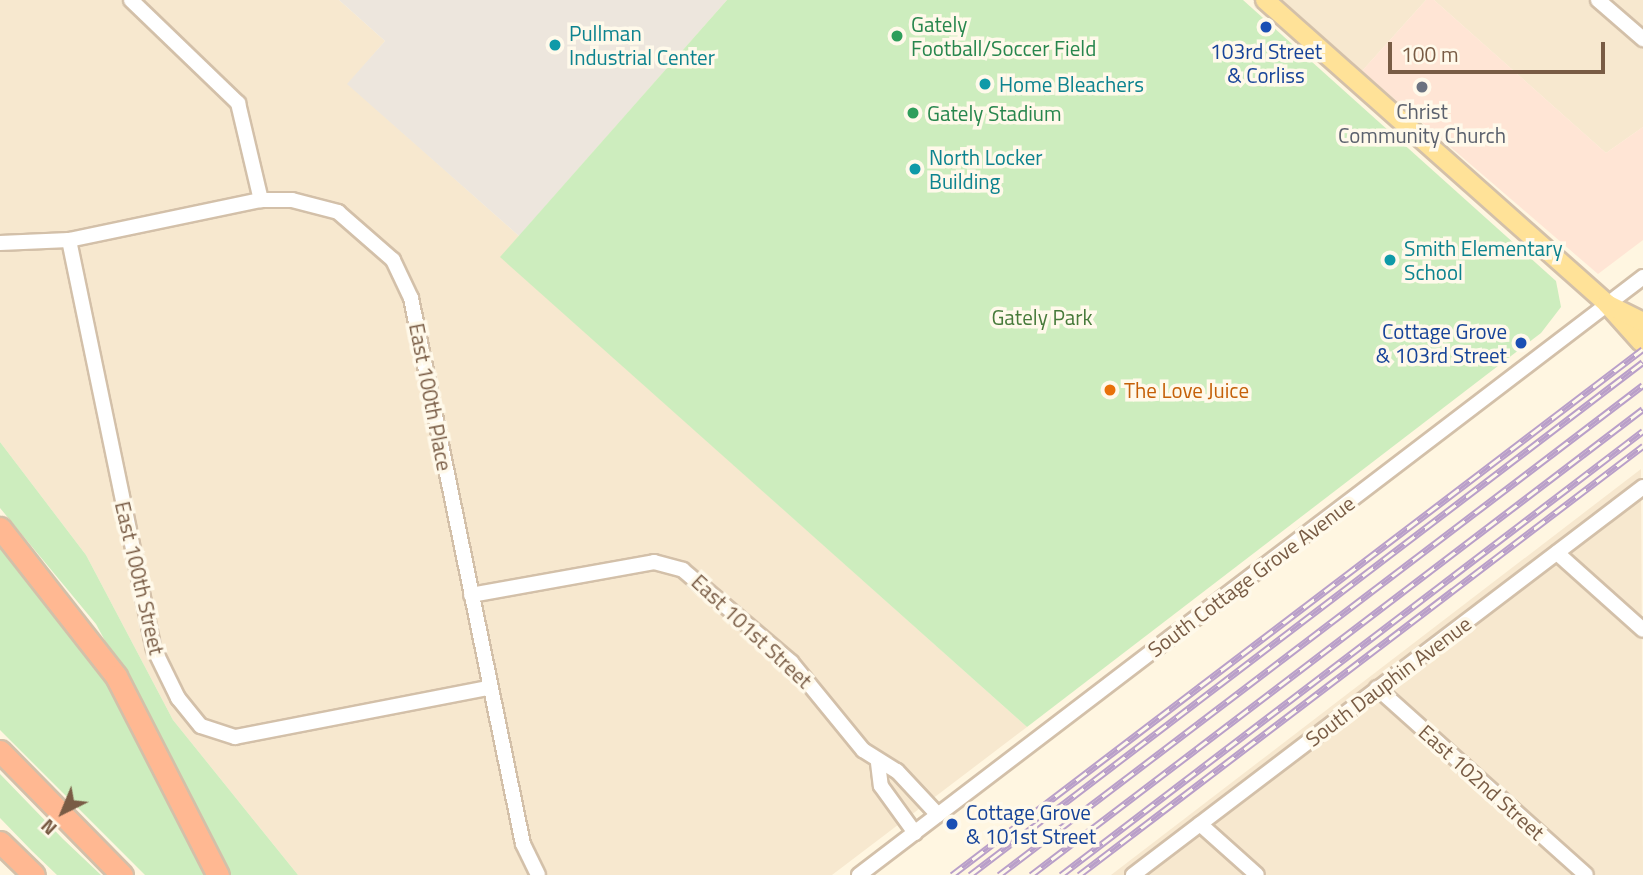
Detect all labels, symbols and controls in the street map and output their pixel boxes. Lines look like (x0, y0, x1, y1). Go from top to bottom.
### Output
place label: Gately Football/Soccer Field (911, 11, 1096, 61)
marker: 103rd Street & Corliss (1258, 19, 1274, 35)
place label: Pullman Industrial Center (569, 20, 715, 70)
marker: Gately Football/Soccer Field (889, 28, 905, 44)
scale bar (1391, 28, 1608, 72)
marker: Pullman Industrial Center (547, 37, 563, 53)
place label: 103rd Street & Corliss (1210, 38, 1322, 88)
text: 100 m (1401, 38, 1458, 70)
place label: Home Bleachers (999, 71, 1144, 97)
marker: Home Bleachers (977, 76, 993, 92)
marker: Christ Community Church (1414, 79, 1430, 95)
place label: Christ Community Church (1338, 98, 1506, 148)
place label: Gately Stadium (927, 100, 1062, 126)
marker: Gately Stadium (905, 105, 921, 121)
place label: North Locker Building (929, 144, 1043, 194)
marker: North Locker Building (907, 161, 923, 177)
place label: Smith Elementary School (1404, 235, 1563, 285)
marker: Smith Elementary School (1382, 252, 1398, 268)
park label: Gately Park (991, 304, 1093, 330)
place label: Cottage Grove & 103rd Street (1376, 318, 1507, 368)
street label: East 100th Place (404, 321, 458, 473)
marker: Cottage Grove & 103rd Street (1513, 335, 1529, 351)
place label: The Love Juice (1124, 377, 1249, 403)
marker: The Love Juice (1102, 382, 1118, 398)
street label: South Cottage Grove Avenue (1143, 490, 1359, 662)
street label: East 100th Street (110, 499, 170, 657)
street label: East 101st Street (687, 569, 817, 693)
street label: South Dauphin Avenue (1300, 611, 1476, 751)
street label: East 102nd Street (1414, 719, 1550, 845)
north arrow (28, 777, 98, 847)
place label: Cottage Grove & 101st Street (966, 799, 1096, 849)
text: N (34, 813, 63, 843)
marker: Cottage Grove & 101st Street (944, 816, 960, 832)

